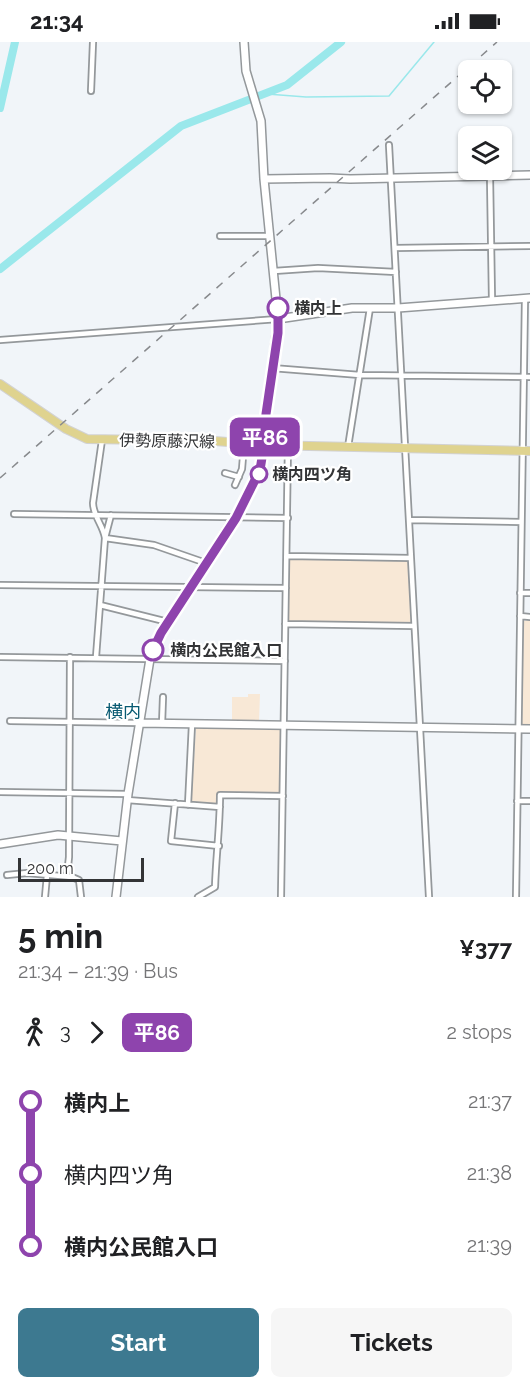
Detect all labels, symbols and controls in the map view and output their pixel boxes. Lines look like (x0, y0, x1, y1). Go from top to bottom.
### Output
text: 21:34 (30, 8, 84, 34)
map controls (458, 60, 512, 180)
button: locate (458, 60, 512, 114)
button: layers (458, 126, 512, 180)
marker: 横内上 (267, 297, 289, 319)
place label: 横内上 (294, 299, 342, 318)
line badge: 平86 (230, 418, 300, 456)
text: 平86 (242, 425, 288, 450)
street label: 伊勢原藤沢線 (119, 431, 215, 451)
marker: 横内四ツ角 (250, 465, 268, 483)
place label: 横内四ツ角 (272, 465, 352, 484)
marker: 横内公民館入口 (142, 639, 164, 661)
place label: 横内公民館入口 (170, 641, 282, 660)
district label: 横内 (105, 701, 141, 722)
scale bar (18, 855, 144, 882)
text: 200 m (27, 859, 74, 878)
text: 5 min (18, 917, 103, 956)
text: ¥377 (459, 935, 512, 961)
text: 21:34 – 21:39 · Bus (18, 959, 178, 983)
icon: walk (18, 1016, 51, 1049)
icon: forward (80, 1016, 113, 1049)
text: 3 (60, 1020, 71, 1044)
text: 平86 (134, 1020, 180, 1045)
text: 2 stops (446, 1020, 512, 1044)
text: 21:37 (468, 1089, 512, 1113)
text: 横内上 (64, 1090, 130, 1116)
text: 21:38 (467, 1161, 512, 1185)
text: 横内四ツ角 (64, 1162, 174, 1188)
text: 21:39 (467, 1233, 512, 1257)
text: 横内公民館入口 (64, 1234, 218, 1260)
button: Start (18, 1308, 259, 1377)
button: Tickets (271, 1308, 512, 1377)

